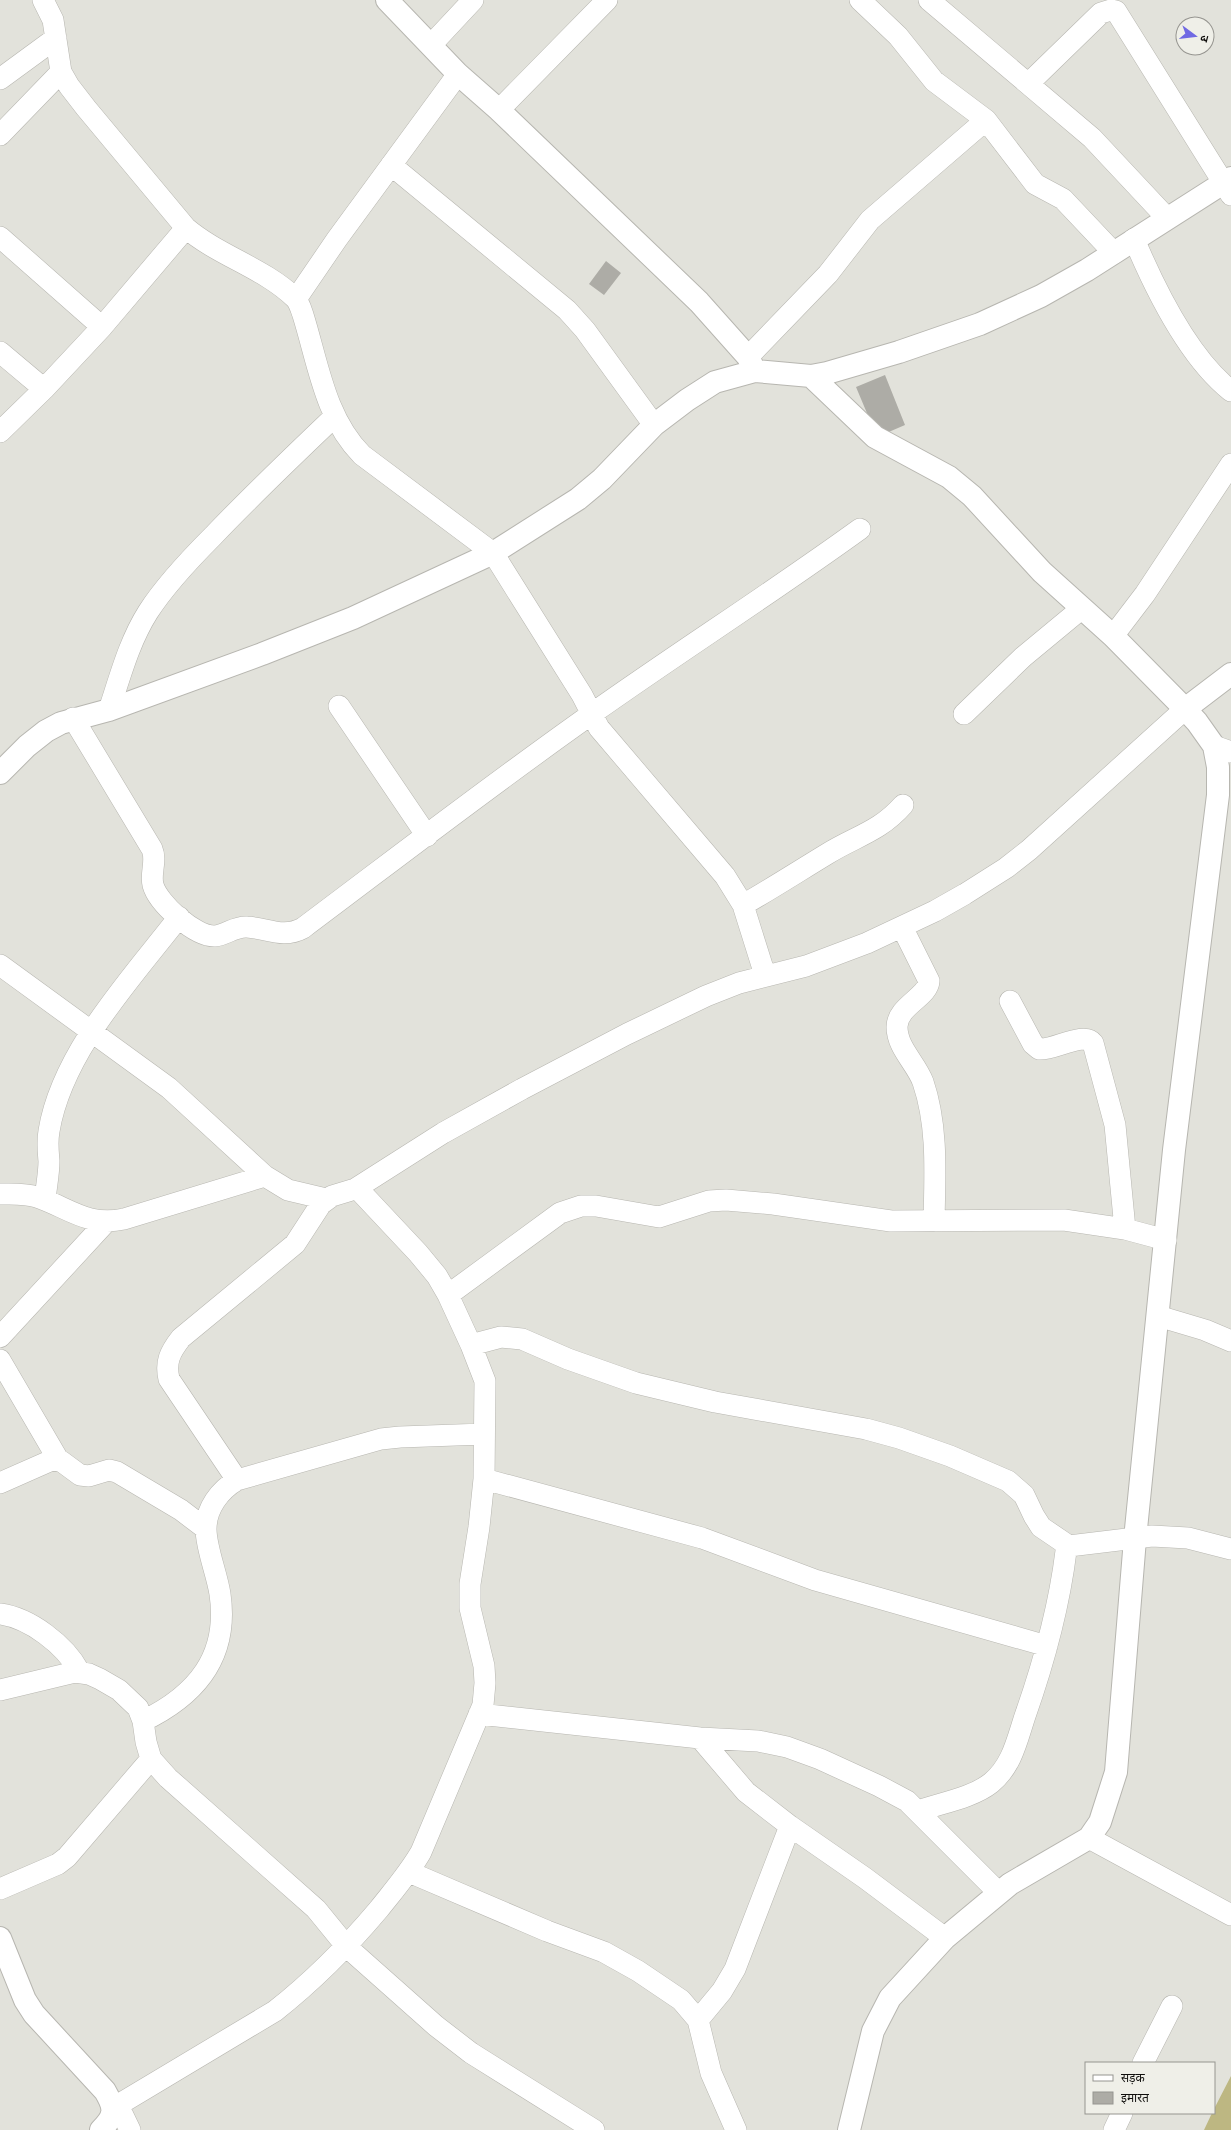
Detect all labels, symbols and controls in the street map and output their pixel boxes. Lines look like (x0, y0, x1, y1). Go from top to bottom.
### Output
north arrow (1175, 16, 1215, 56)
text: उ (1197, 34, 1212, 44)
legend (1085, 2062, 1215, 2114)
text: सड़क (1121, 2070, 1146, 2085)
text: इमारत (1121, 2090, 1150, 2105)

